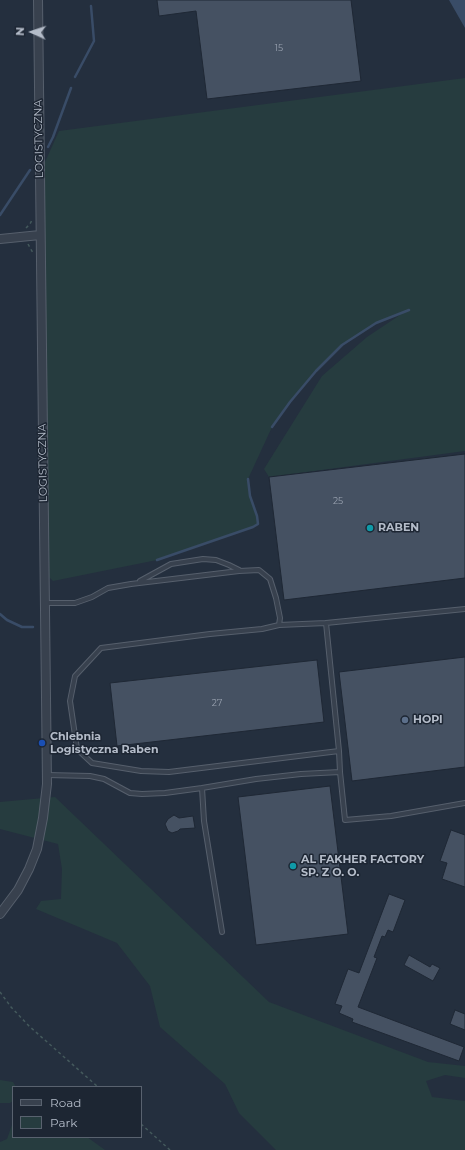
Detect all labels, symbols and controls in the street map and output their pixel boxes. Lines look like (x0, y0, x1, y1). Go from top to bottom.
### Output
north arrow (12, 12, 52, 52)
text: N (13, 27, 27, 36)
house number: 15 (275, 43, 283, 53)
street label: LOGISTYCZNA (32, 100, 46, 178)
street label: LOGISTYCZNA (36, 424, 50, 502)
house number: 25 (333, 496, 343, 506)
place label: RABEN (378, 521, 419, 535)
marker: RABEN (365, 523, 375, 533)
house number: 27 (212, 698, 222, 708)
place label: HOPI (413, 713, 443, 727)
marker: HOPI (400, 715, 410, 725)
place label: Chlebnia Logistyczna Raben (50, 730, 158, 756)
marker: Chlebnia Logistyczna Raben (37, 738, 47, 748)
place label: AL FAKHER FACTORY SP. Z O. O. (301, 853, 424, 879)
marker: AL FAKHER FACTORY SP. Z O. O. (288, 861, 298, 871)
legend (12, 1086, 142, 1138)
text: Road (50, 1095, 81, 1110)
text: Park (50, 1115, 77, 1130)

